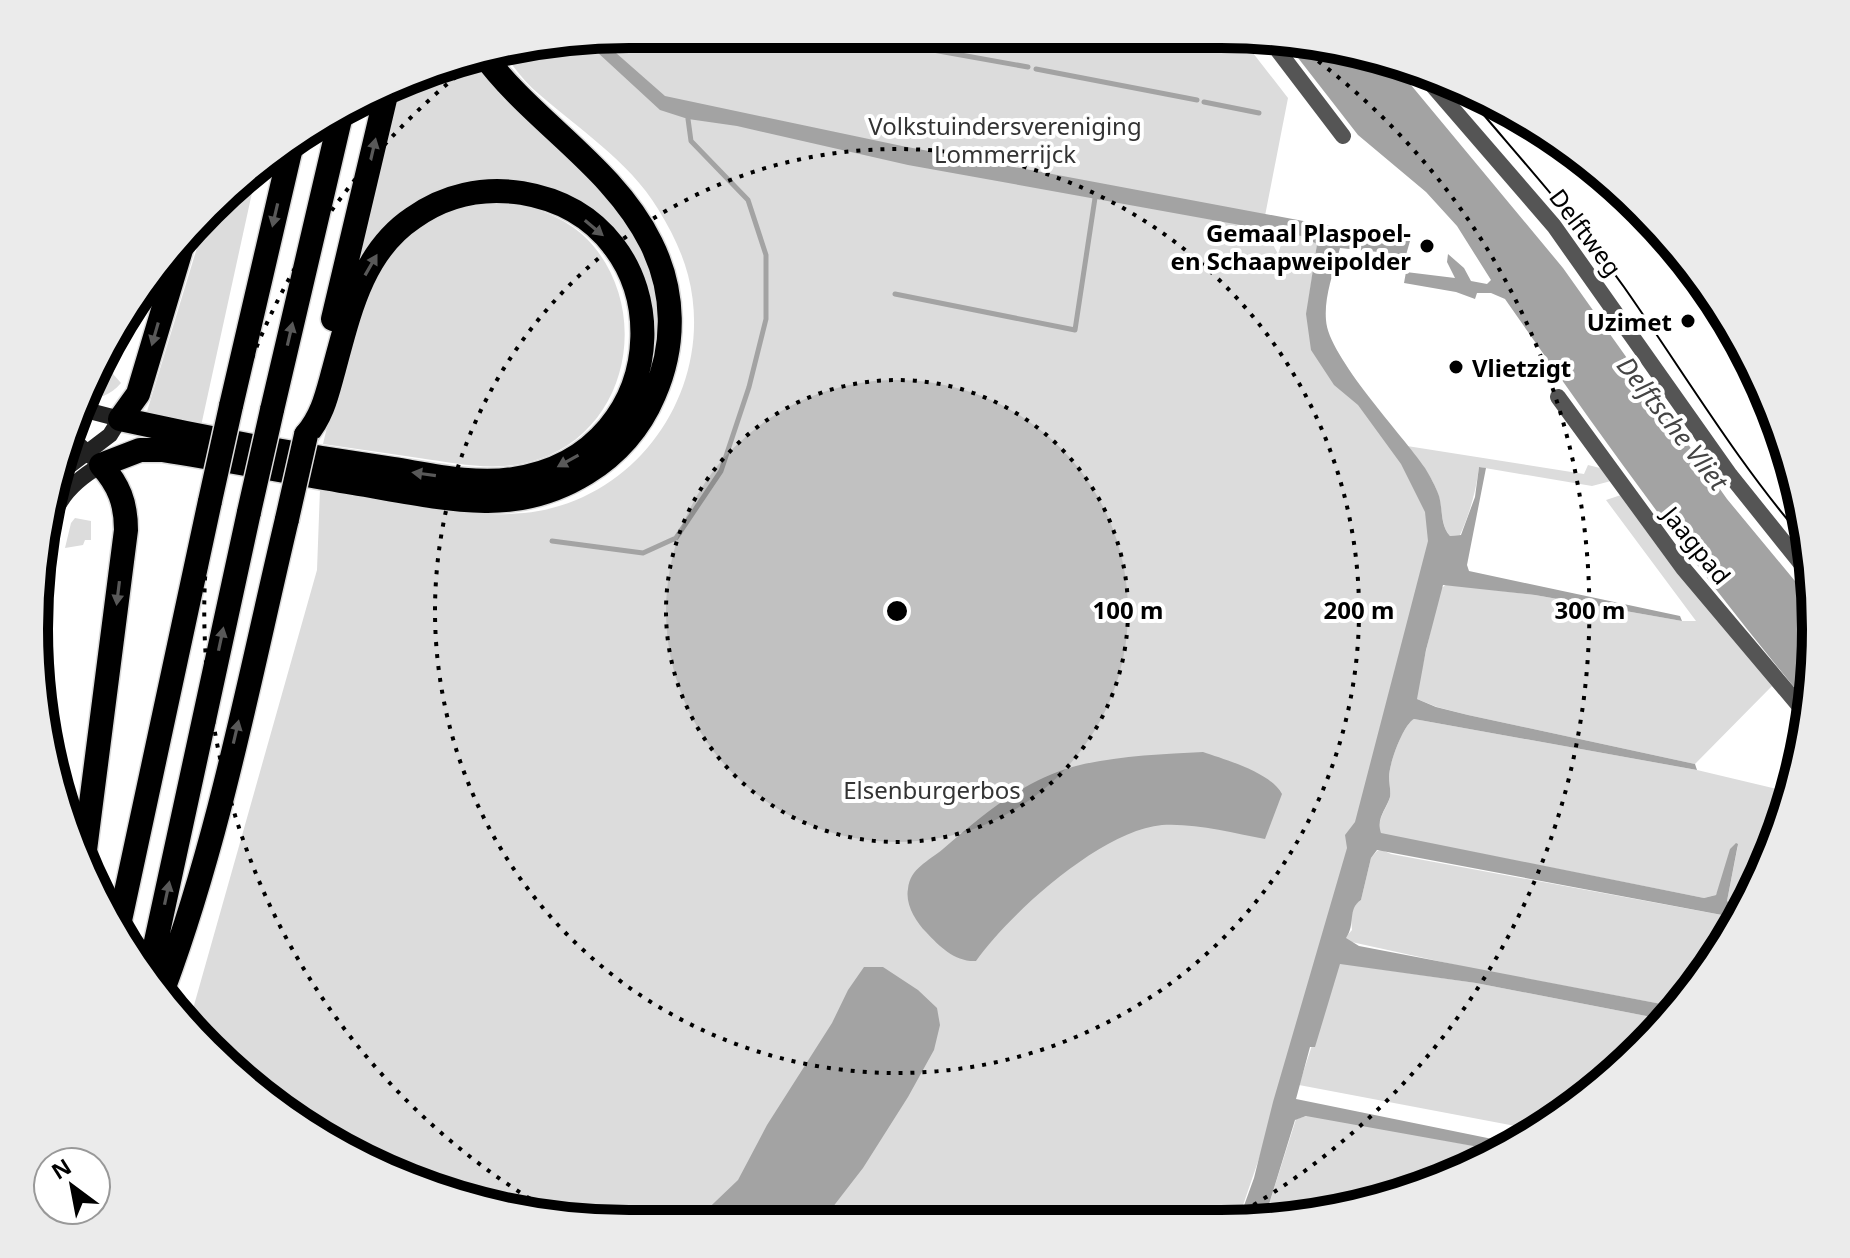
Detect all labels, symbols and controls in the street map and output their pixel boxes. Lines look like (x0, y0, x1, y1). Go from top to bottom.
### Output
park label: Volkstuindersvereniging Lommerrijck (868, 109, 1142, 170)
one-way arrow (367, 137, 380, 162)
street label: Delftweg (1542, 182, 1630, 282)
one-way arrow (269, 203, 281, 228)
place label: Gemaal Plaspoel- en Schaapweipolder (1171, 216, 1411, 277)
one-way arrow (584, 219, 604, 236)
marker: Gemaal Plaspoel- en Schaapweipolder (1418, 237, 1436, 255)
one-way arrow (364, 254, 378, 276)
place label: Uzimet (1587, 305, 1672, 338)
marker: Uzimet (1679, 312, 1697, 330)
one-way arrow (284, 321, 297, 346)
one-way arrow (148, 323, 161, 347)
water label: Delftsche Vliet (1609, 348, 1738, 499)
place label: Vlietzigt (1472, 351, 1571, 384)
marker: Vlietzigt (1447, 358, 1465, 376)
one-way arrow (557, 454, 580, 468)
one-way arrow (412, 467, 437, 480)
street label: Jaagpad (1654, 498, 1739, 591)
one-way arrow (111, 581, 124, 606)
text: 100 m (1093, 593, 1163, 626)
text: 200 m (1324, 593, 1394, 626)
text: 300 m (1555, 593, 1625, 626)
centre of rings (883, 597, 911, 625)
one-way arrow (215, 626, 228, 651)
one-way arrow (230, 720, 243, 745)
park label: Elsenburgerbos (843, 773, 1021, 806)
one-way arrow (161, 880, 174, 905)
north arrow (32, 1146, 112, 1226)
text: N (45, 1151, 76, 1186)

